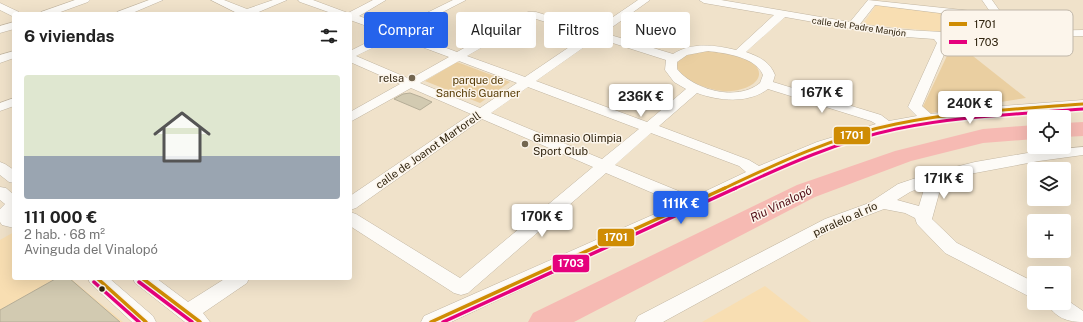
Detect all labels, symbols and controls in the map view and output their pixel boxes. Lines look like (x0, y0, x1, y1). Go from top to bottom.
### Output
legend (941, 10, 1073, 56)
chip: Comprar (364, 12, 448, 48)
chip: Alquilar (456, 12, 536, 48)
chip: Filtros (544, 12, 613, 48)
chip: Nuevo (621, 12, 690, 48)
street label: calle del Padre Manjón (811, 14, 907, 39)
text: 1701 (974, 18, 996, 30)
icon: filters (318, 25, 340, 47)
text: 6 viviendas (24, 26, 115, 46)
text: 1703 (974, 36, 999, 48)
place label: relsa (379, 72, 404, 84)
marker: relsa (407, 73, 417, 83)
park label: parque de Sanchís Guarner (436, 74, 520, 99)
pin: 167K € (789, 80, 855, 114)
pin: 236K € (608, 84, 674, 118)
text: 167K € (801, 85, 843, 100)
text: 236K € (618, 89, 664, 104)
pin: 240K € (937, 91, 1003, 125)
text: 240K € (947, 96, 993, 111)
icon: home (146, 101, 218, 173)
street label: calle de Joanot Martorell (373, 109, 483, 191)
map controls (1027, 110, 1071, 310)
button: locate (1027, 110, 1071, 154)
line badge: 1701 (833, 126, 871, 145)
text: 1701 (840, 129, 864, 141)
place label: Gimnasio Olimpia Sport Club (533, 132, 622, 157)
marker: Gimnasio Olimpia Sport Club (520, 139, 530, 149)
button: layers (1027, 162, 1071, 206)
pin: 171K € (911, 166, 977, 200)
text: 171K € (924, 171, 964, 186)
water label: Riu Vinalopó (748, 183, 815, 225)
pin: 111K € (648, 191, 714, 225)
text: 111K € (662, 196, 700, 211)
street label: paralelo al río (811, 199, 879, 239)
pin: 170K € (509, 204, 575, 238)
text: 111 000 € (24, 207, 97, 227)
text: 170K € (521, 209, 563, 224)
button: + (1027, 214, 1071, 258)
text: 2 hab. · 68 m² (24, 227, 105, 242)
line badge: 1701 (597, 228, 635, 247)
text: 1701 (604, 231, 628, 243)
text: Avinguda del Vinalopó (24, 242, 158, 257)
line badge: 1703 (552, 254, 590, 273)
text: 1703 (558, 257, 584, 269)
button: − (1027, 266, 1071, 310)
unlabelled marker (97, 284, 107, 294)

